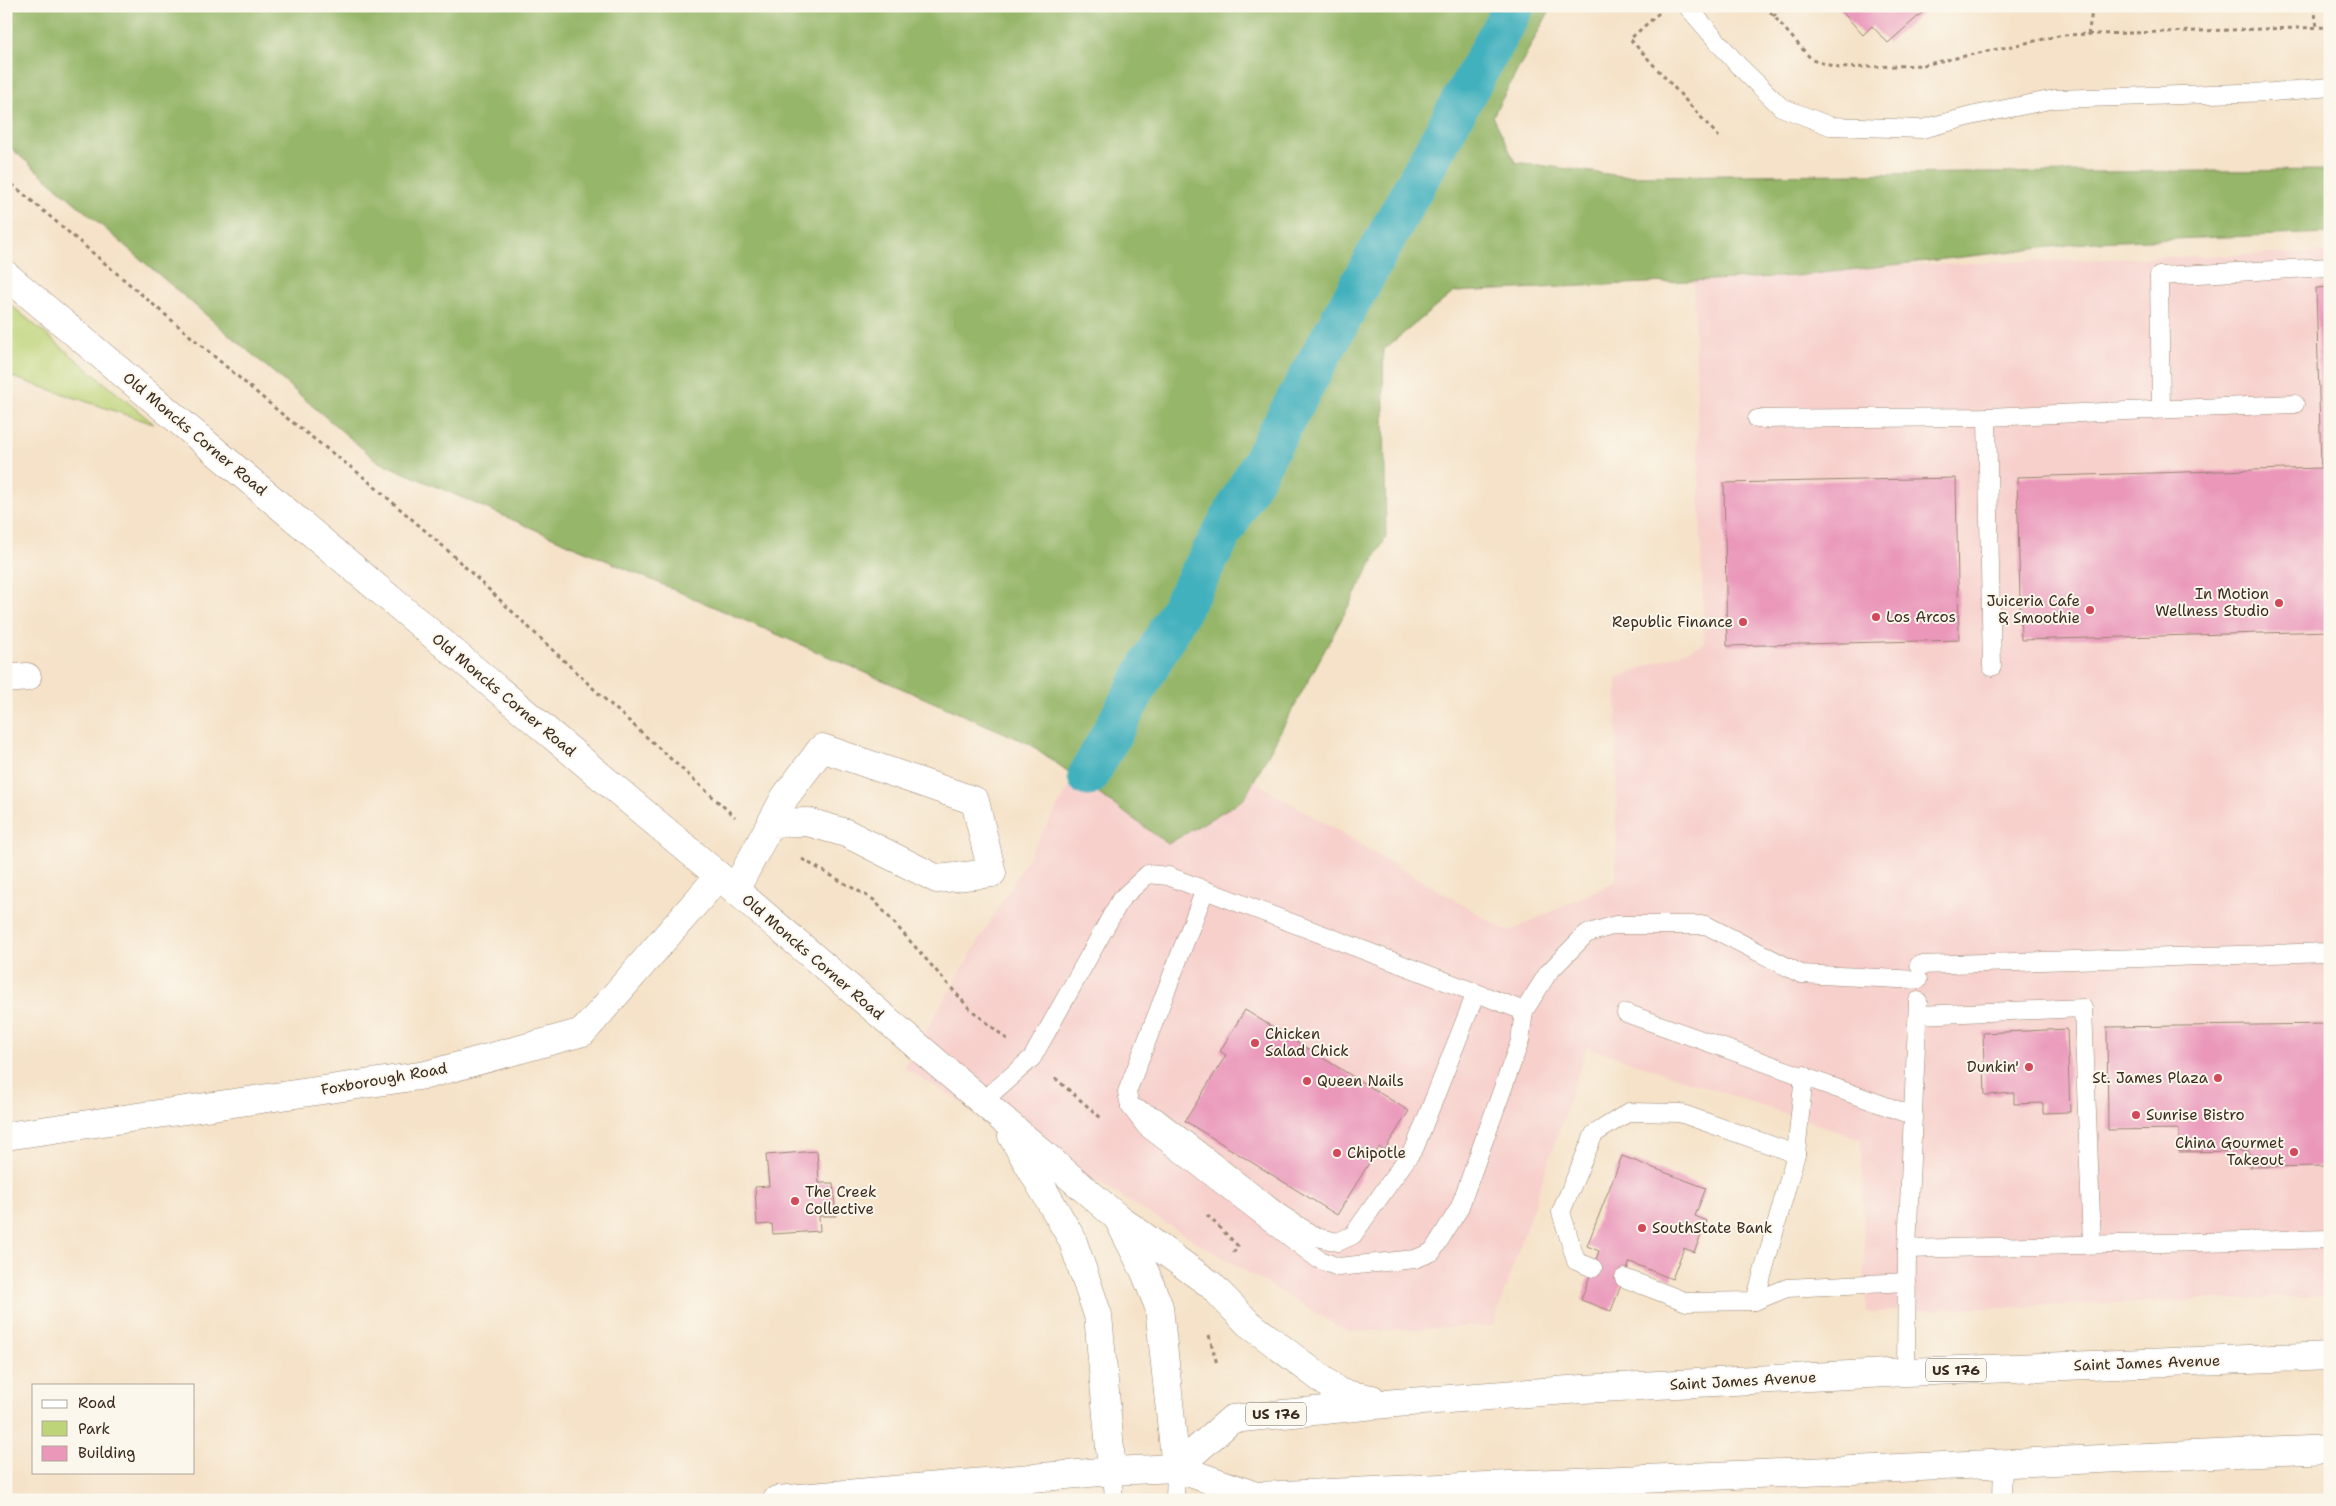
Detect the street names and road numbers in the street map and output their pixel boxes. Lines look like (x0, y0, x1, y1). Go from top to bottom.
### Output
street label: Old Moncks Corner Road (119, 368, 272, 501)
street label: Old Moncks Corner Road (428, 629, 581, 762)
street label: Old Moncks Corner Road (738, 890, 889, 1025)
street label: Foxborough Road (319, 1058, 449, 1100)
street label: Saint James Avenue (2073, 1350, 2221, 1376)
road number: US 176 (1926, 1358, 1986, 1382)
street label: Saint James Avenue (1669, 1367, 1817, 1395)
road number: US 176 (1246, 1402, 1306, 1426)

